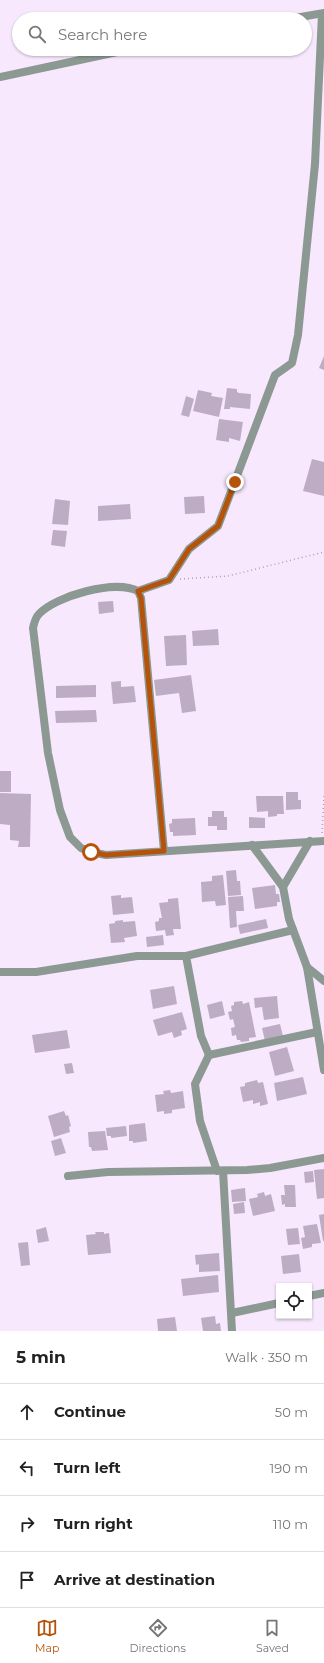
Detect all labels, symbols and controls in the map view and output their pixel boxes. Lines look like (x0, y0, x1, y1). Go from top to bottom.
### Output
search box (12, 12, 312, 56)
icon: search (26, 23, 48, 45)
text: Search here (58, 25, 147, 44)
route end (226, 473, 244, 491)
route start (82, 843, 100, 861)
map controls (276, 1283, 312, 1319)
button: locate (276, 1283, 312, 1319)
text: 5 min (16, 1347, 66, 1367)
text: Walk · 350 m (225, 1349, 308, 1365)
icon: ahead (16, 1401, 38, 1423)
text: Continue (54, 1402, 126, 1421)
text: 50 m (275, 1404, 308, 1420)
icon: left (16, 1457, 38, 1479)
text: Turn left (54, 1458, 121, 1477)
text: 190 m (270, 1460, 308, 1476)
icon: right (16, 1513, 38, 1535)
text: Turn right (54, 1514, 133, 1533)
text: 110 m (273, 1516, 308, 1532)
icon: arrive (16, 1569, 38, 1591)
text: Arrive at destination (54, 1570, 215, 1589)
tab: Map (35, 1617, 59, 1655)
tab: Directions (130, 1617, 186, 1655)
tab: Saved (256, 1617, 289, 1655)

